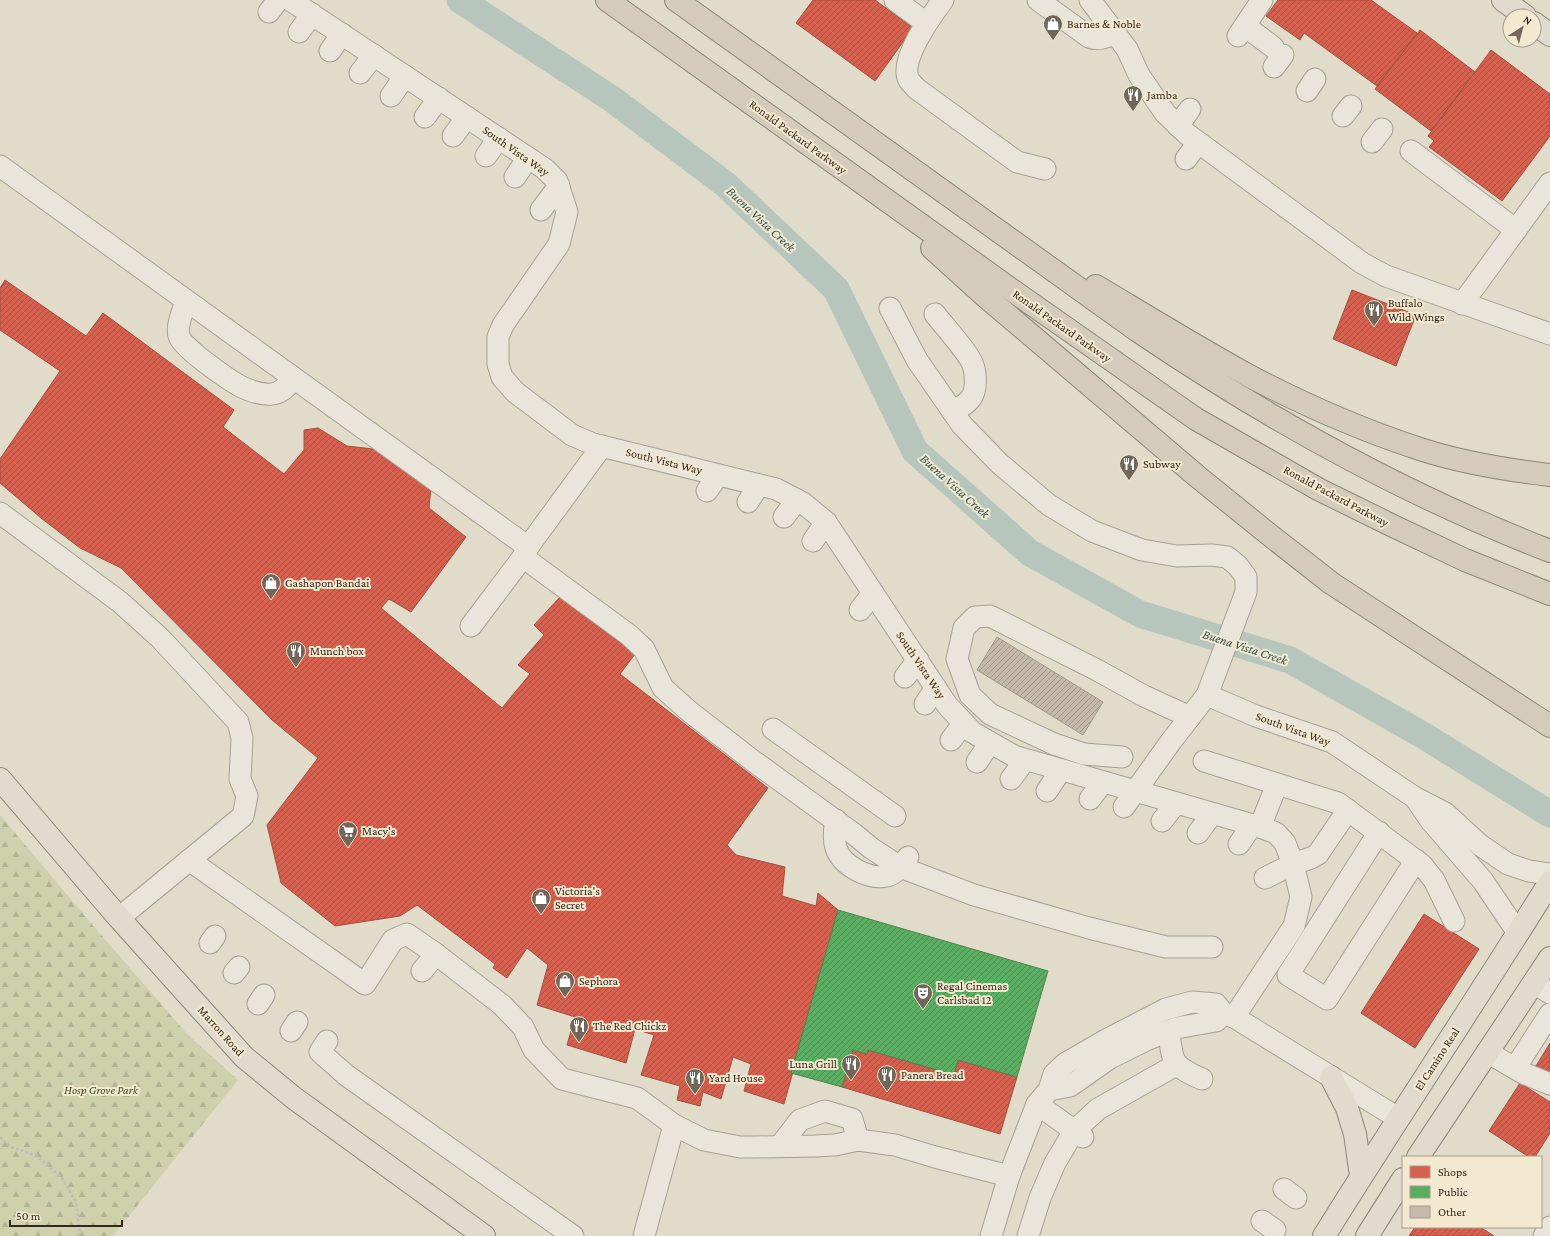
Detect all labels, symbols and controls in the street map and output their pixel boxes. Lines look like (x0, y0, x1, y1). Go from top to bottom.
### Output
north arrow (1502, 8, 1542, 48)
shop icon: Barnes & Noble (1042, 13, 1064, 41)
text: N (1521, 13, 1535, 27)
place label: Barnes & Noble (1067, 17, 1141, 31)
restaurant icon: Jamba (1122, 84, 1144, 112)
place label: Jamba (1146, 88, 1178, 102)
street label: Ronald Packard Parkway (746, 97, 850, 177)
street label: South Vista Way (480, 123, 552, 179)
water label: Buena Vista Creek (724, 183, 799, 255)
street label: Ronald Packard Parkway (1010, 287, 1114, 366)
place label: Buffalo Wild Wings (1388, 296, 1445, 324)
restaurant icon: Buffalo Wild Wings (1363, 299, 1385, 327)
street label: South Vista Way (624, 445, 704, 477)
water label: Buena Vista Creek (917, 451, 994, 522)
restaurant icon: Subway (1118, 453, 1140, 481)
place label: Subway (1143, 457, 1181, 471)
street label: Ronald Packard Parkway (1281, 462, 1391, 530)
shop icon: Gashapon Bandai (260, 572, 282, 600)
place label: Gashapon Bandai (285, 576, 369, 590)
water label: Buena Vista Creek (1201, 626, 1291, 668)
street label: South Vista Way (893, 629, 949, 702)
restaurant icon: Munch box (285, 640, 307, 668)
place label: Munch box (310, 644, 364, 658)
street label: South Vista Way (1254, 709, 1333, 749)
supermarket icon: Macy's (337, 820, 359, 848)
place label: Macy's (362, 824, 396, 838)
place label: Victoria's Secret (555, 884, 600, 912)
shop icon: Victoria's Secret (530, 887, 552, 915)
shop icon: Sephora (554, 970, 576, 998)
place label: Sephora (579, 974, 619, 988)
place label: Regal Cinemas Carlsbad 12 (937, 979, 1008, 1007)
theatre icon: Regal Cinemas Carlsbad 12 (912, 982, 934, 1010)
street label: Marron Road (195, 1003, 248, 1060)
restaurant icon: The Red Chickz (568, 1015, 590, 1043)
place label: The Red Chickz (593, 1019, 666, 1033)
street label: El Camino Real (1411, 1025, 1463, 1093)
restaurant icon: Luna Grill (840, 1053, 862, 1081)
place label: Luna Grill (789, 1057, 837, 1071)
restaurant icon: Panera Bread (876, 1064, 898, 1092)
restaurant icon: Yard House (684, 1067, 706, 1095)
place label: Panera Bread (901, 1068, 964, 1082)
place label: Yard House (709, 1071, 763, 1085)
park label: Hosp Grove Park (64, 1083, 139, 1097)
legend (1402, 1156, 1542, 1228)
text: Shops (1438, 1165, 1467, 1179)
text: Public (1438, 1185, 1468, 1199)
scale bar (10, 1202, 122, 1228)
text: Other (1438, 1205, 1467, 1219)
text: 50 m (16, 1209, 41, 1223)

